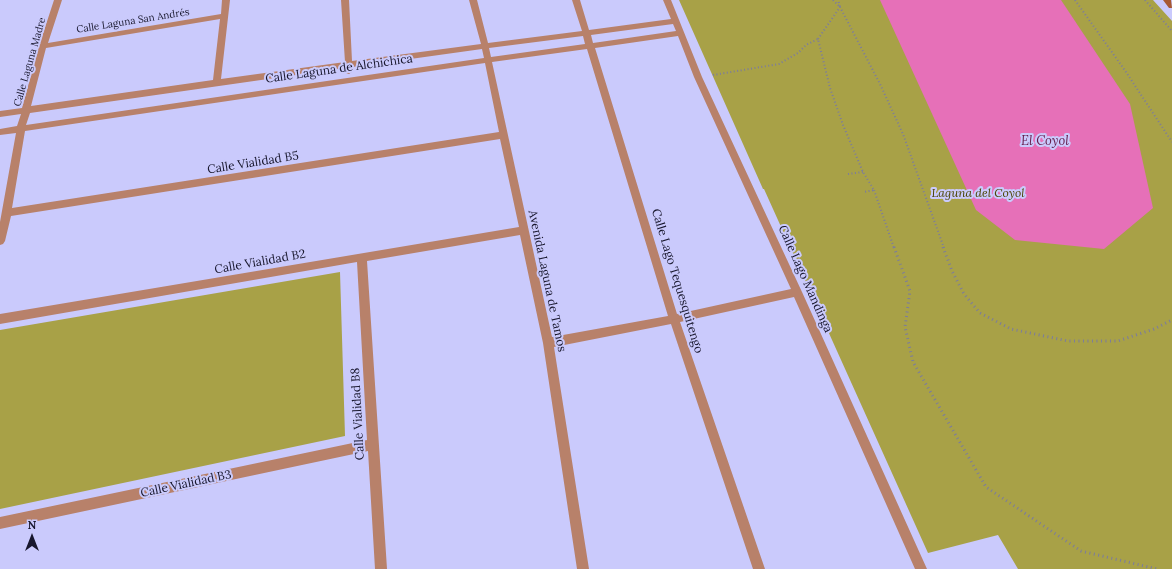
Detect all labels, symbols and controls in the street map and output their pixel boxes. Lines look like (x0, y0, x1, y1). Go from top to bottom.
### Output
street label: Calle Laguna San Andrés (76, 6, 190, 36)
street label: Calle Laguna Madre (12, 16, 48, 108)
street label: Calle Laguna de Alchichica (264, 52, 414, 86)
water label: El Coyol (1021, 133, 1069, 149)
street label: Calle Vialidad B5 (206, 149, 300, 177)
park label: Laguna del Coyol (931, 187, 1025, 201)
street label: Calle Lago Tequesquitengo (648, 207, 706, 355)
street label: Avenida Laguna de Tamos (525, 209, 569, 353)
street label: Calle Lago Mandinga (775, 223, 835, 335)
street label: Calle Vialidad B2 (213, 247, 307, 277)
street label: Calle Vialidad B8 (348, 367, 368, 461)
street label: Calle Vialidad B3 (139, 467, 233, 501)
north arrow (12, 517, 52, 557)
text: N (28, 518, 36, 532)

